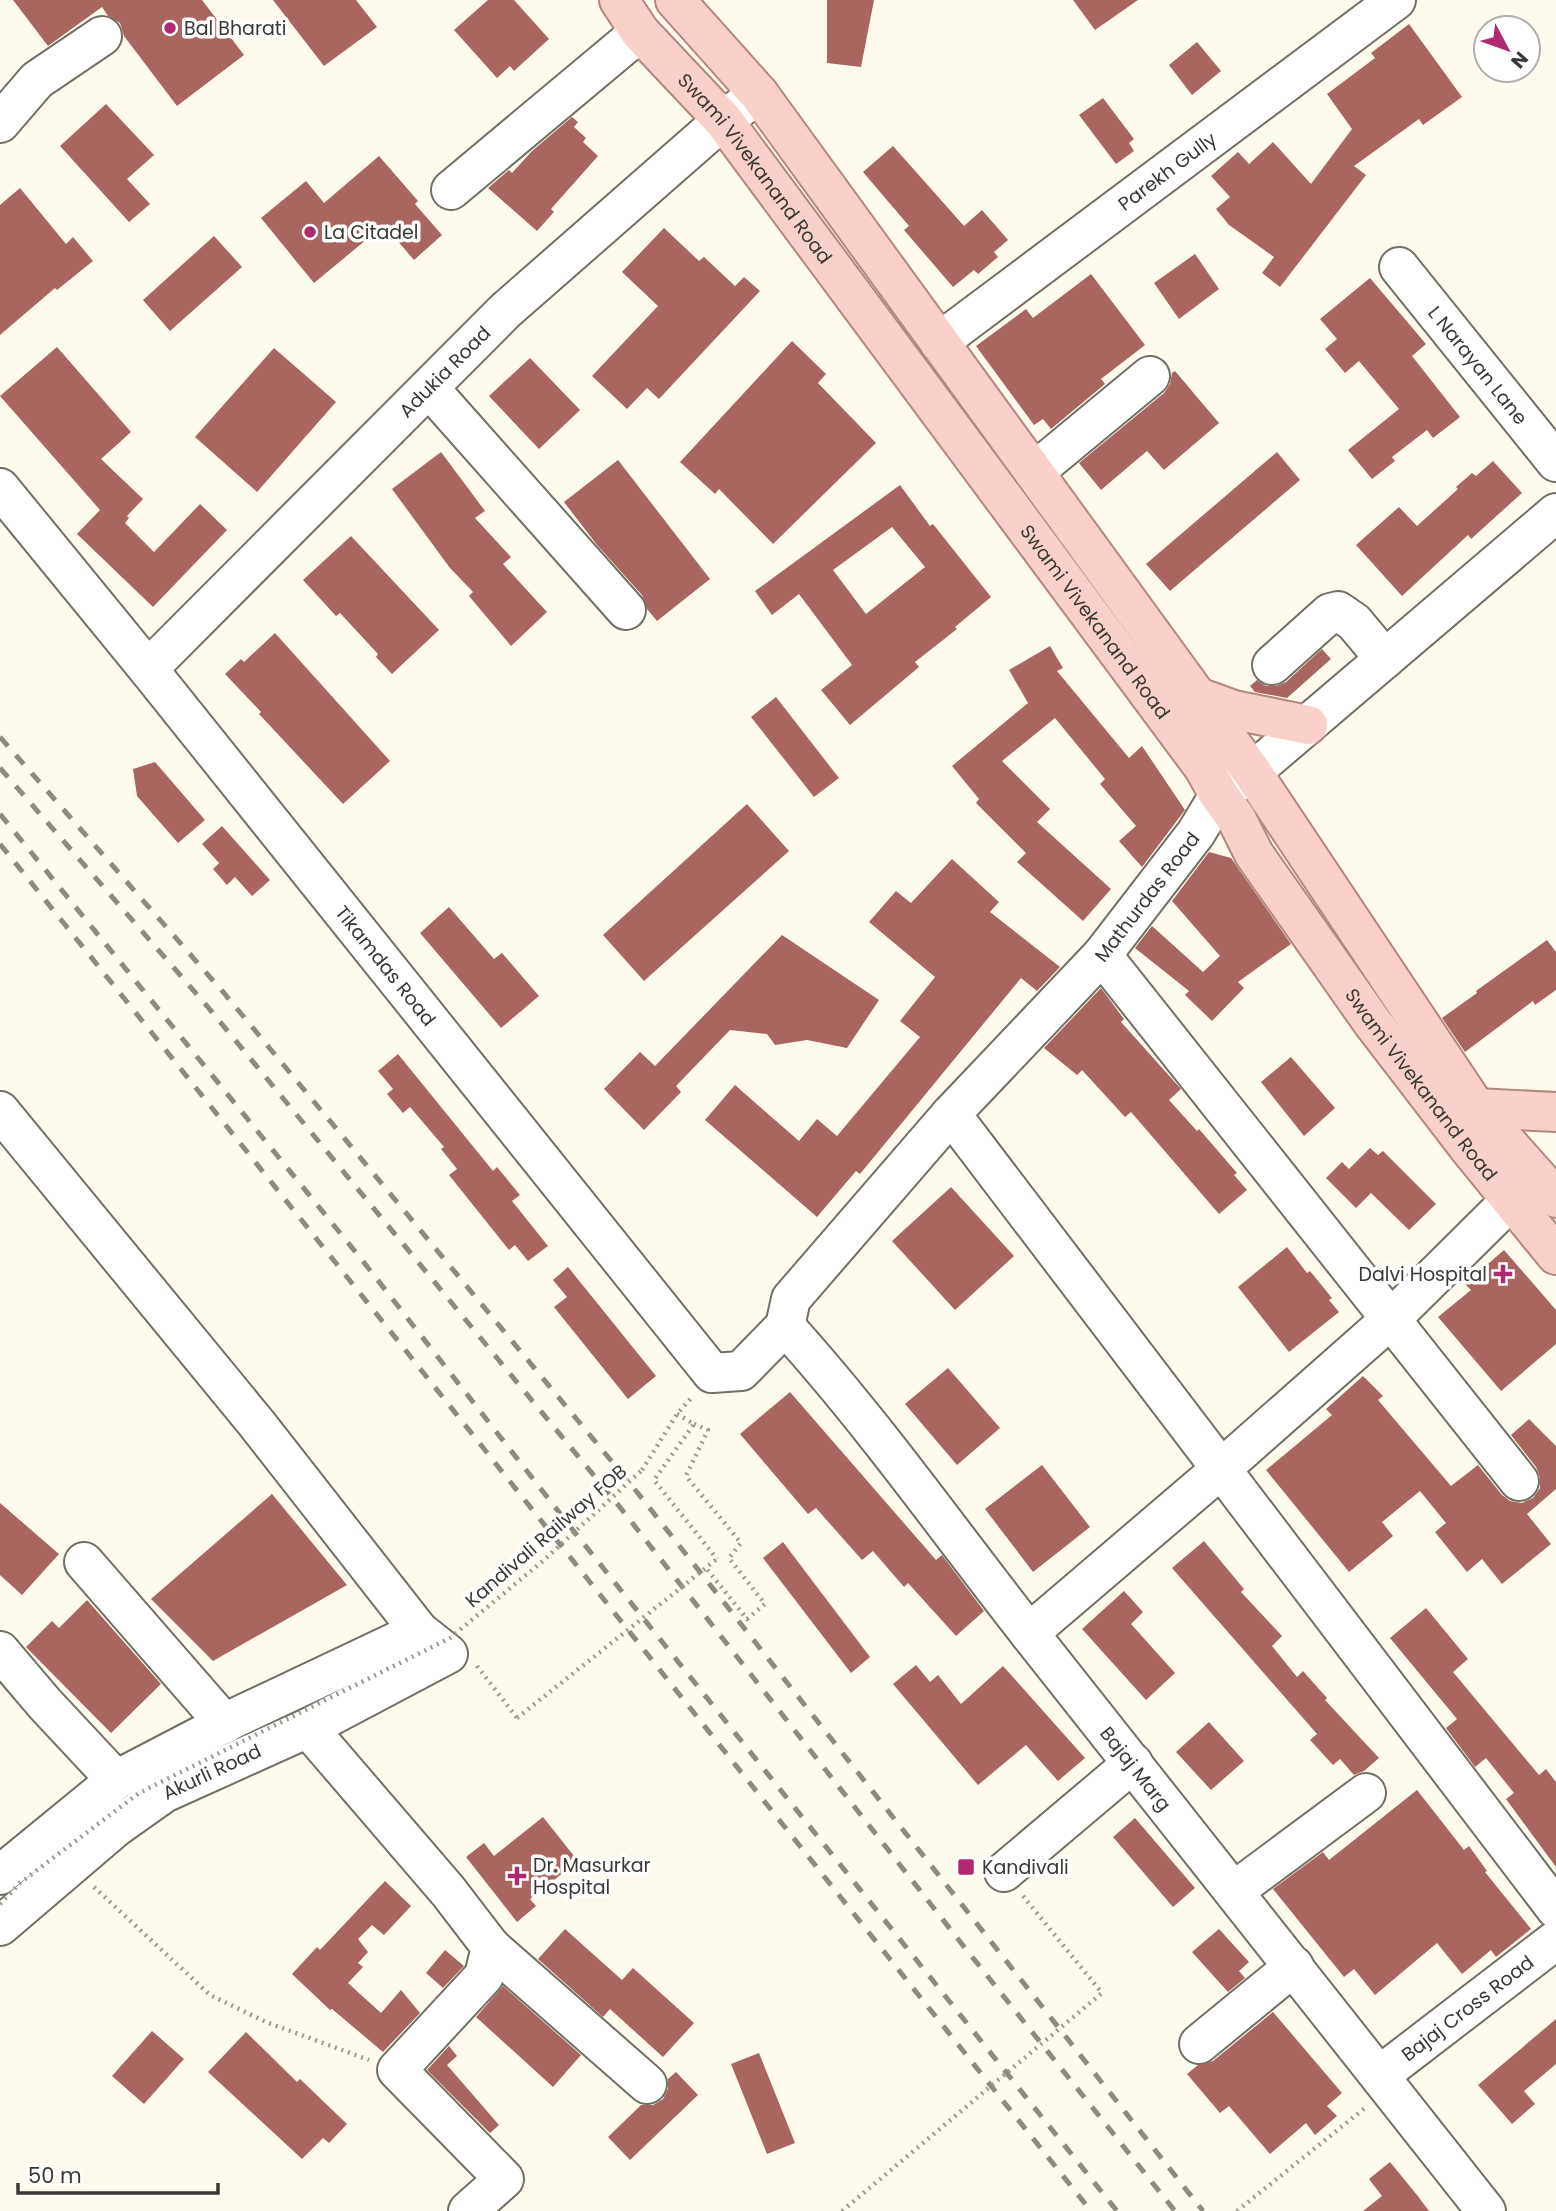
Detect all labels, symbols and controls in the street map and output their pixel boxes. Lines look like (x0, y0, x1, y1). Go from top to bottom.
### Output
north arrow (1472, 14, 1542, 84)
place label: Bal Bharati (184, 15, 286, 42)
marker: Bal Bharati (162, 20, 178, 36)
text: N (1505, 46, 1534, 74)
street label: Swami Vivekanand Road (672, 67, 839, 269)
street label: Parekh Gully (1112, 125, 1222, 217)
place label: La Citadel (324, 219, 419, 246)
marker: La Citadel (302, 224, 318, 240)
street label: L Narayan Lane (1422, 300, 1534, 430)
street label: Adukia Road (393, 320, 496, 424)
street label: Swami Vivekanand Road (1014, 519, 1177, 725)
street label: Mathurdas Road (1088, 826, 1206, 968)
street label: Tikamdas Road (329, 900, 442, 1032)
street label: Swami Vivekanand Road (1339, 983, 1504, 1187)
place label: Dalvi Hospital (1358, 1261, 1487, 1288)
marker: Dalvi Hospital (1493, 1264, 1513, 1284)
street label: Kandivali Railway FOB (459, 1458, 633, 1614)
street label: Bajaj Marg (1094, 1721, 1178, 1817)
street label: Akurli Road (158, 1737, 266, 1807)
place label: Dr. Masurkar Hospital (533, 1852, 651, 1901)
place label: Kandivali (982, 1854, 1069, 1881)
marker: Kandivali (956, 1857, 976, 1877)
marker: Dr. Masurkar Hospital (507, 1866, 527, 1886)
street label: Bajaj Cross Road (1396, 1949, 1539, 2068)
scale bar (18, 2152, 217, 2196)
text: 50 m (28, 2161, 82, 2190)

